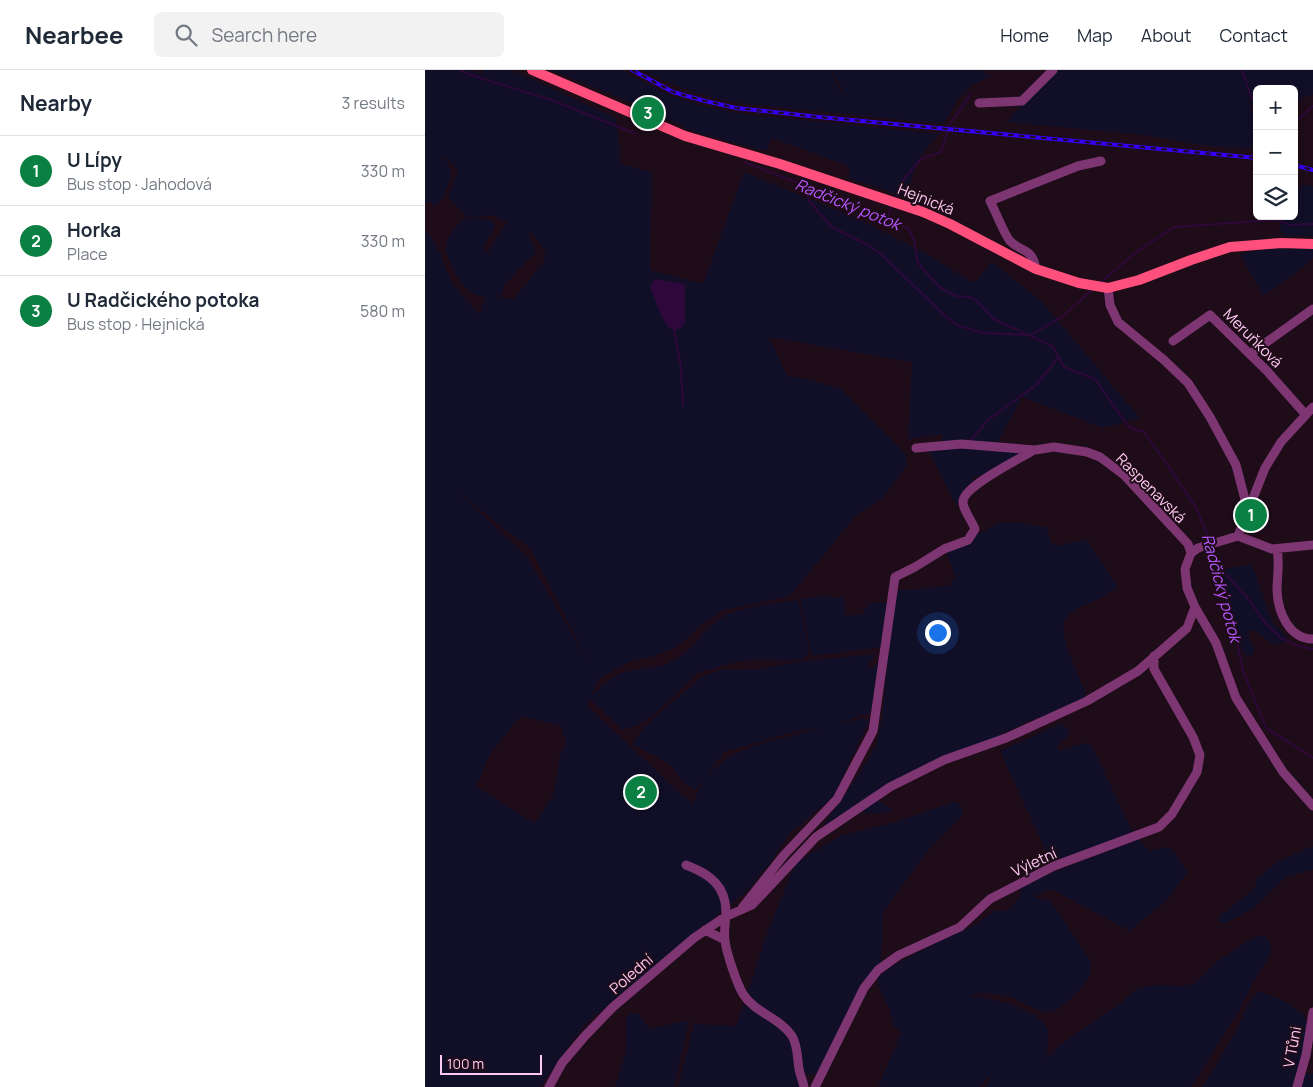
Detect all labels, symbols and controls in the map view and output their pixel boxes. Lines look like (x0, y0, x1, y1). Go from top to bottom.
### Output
search box (154, 12, 504, 57)
text: Nearbee (25, 18, 124, 51)
icon: search (172, 21, 200, 49)
text: Search here (212, 22, 317, 48)
text: Home (1000, 23, 1049, 47)
text: Map (1077, 23, 1113, 47)
text: About (1141, 23, 1191, 47)
text: Contact (1219, 23, 1288, 47)
map controls (1253, 85, 1298, 220)
button: + (1253, 85, 1298, 130)
text: Nearby (20, 89, 92, 117)
text: 3 results (342, 92, 405, 114)
pin: 3 (632, 94, 664, 132)
button: − (1253, 130, 1298, 175)
text: U Lípy (67, 147, 122, 173)
text: 1 (32, 160, 40, 182)
text: 330 m (361, 160, 405, 182)
text: Bus stop · Jahodová (67, 173, 212, 195)
water label: Radčický potok (792, 173, 906, 236)
button: layers (1253, 175, 1298, 220)
street label: Hejnická (895, 178, 957, 220)
text: Horka (67, 217, 121, 243)
text: 2 (31, 230, 41, 252)
text: 330 m (361, 230, 405, 252)
text: Place (67, 243, 107, 265)
text: U Radčického potoka (67, 287, 259, 313)
text: 3 (31, 300, 41, 322)
text: 580 m (360, 300, 405, 322)
street label: Meruňková (1219, 304, 1287, 372)
text: Bus stop · Hejnická (67, 313, 205, 335)
street label: Raspenavská (1111, 448, 1191, 528)
pin: 1 (1235, 496, 1267, 534)
water label: Radčický potok (1197, 531, 1248, 647)
your location (925, 620, 951, 646)
pin: 2 (625, 773, 657, 811)
street label: Výletní (1008, 842, 1060, 882)
street label: Polední (605, 949, 658, 999)
street label: V Tůni (1278, 1025, 1306, 1069)
scale bar (440, 1052, 543, 1075)
text: 100 m (447, 1054, 484, 1073)

